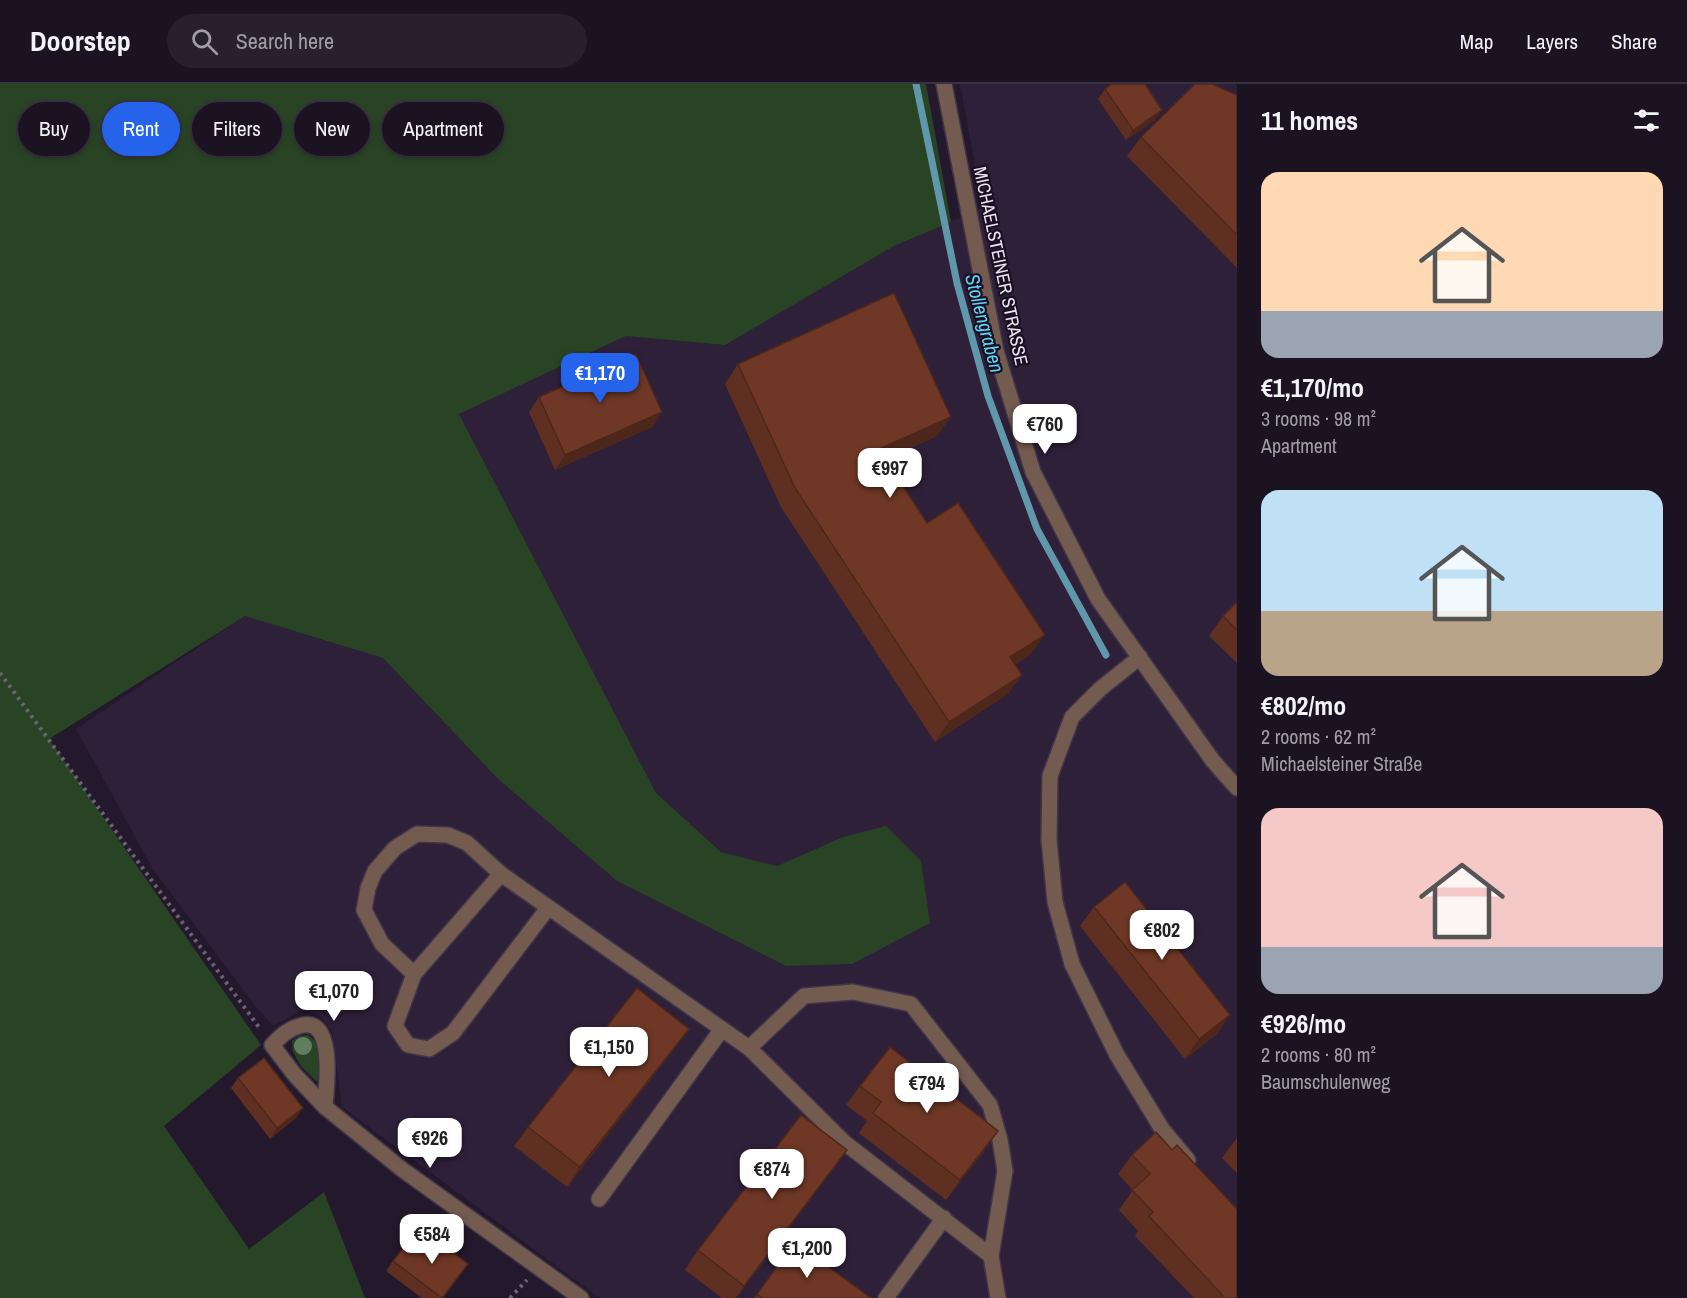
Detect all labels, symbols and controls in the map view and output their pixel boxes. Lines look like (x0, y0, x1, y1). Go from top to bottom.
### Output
search box (167, 14, 587, 68)
text: Doorstep (30, 22, 131, 60)
icon: search (188, 25, 221, 58)
text: Search here (236, 26, 334, 56)
text: Map (1460, 27, 1493, 56)
text: Layers (1526, 27, 1578, 56)
text: Share (1611, 27, 1657, 56)
chip: Buy (18, 102, 90, 156)
chip: Rent (102, 102, 180, 156)
chip: Filters (192, 102, 282, 156)
chip: New (294, 102, 370, 156)
chip: Apartment (382, 102, 504, 156)
text: 11 homes (1261, 103, 1358, 138)
icon: filters (1630, 104, 1663, 137)
street label: MICHAELSTEINER STRASSE (968, 164, 1034, 368)
icon: home (1408, 211, 1516, 319)
water label: Stollengraben (959, 271, 1011, 375)
pin: €1,170 (551, 353, 649, 404)
text: €1,170 (575, 359, 625, 386)
text: €1,170/mo (1261, 370, 1364, 405)
pin: €760 (1009, 404, 1081, 455)
text: 3 rooms · 98 m² (1261, 405, 1376, 432)
text: €760 (1027, 410, 1063, 437)
text: Apartment (1261, 432, 1337, 459)
pin: €997 (854, 448, 926, 499)
text: €997 (872, 454, 908, 481)
icon: home (1408, 529, 1516, 637)
text: €802/mo (1261, 688, 1346, 723)
text: 2 rooms · 62 m² (1261, 723, 1376, 750)
text: Michaelsteiner Straße (1261, 750, 1422, 777)
icon: home (1408, 847, 1516, 955)
pin: €802 (1126, 910, 1198, 961)
text: €802 (1144, 916, 1180, 943)
pin: €1,070 (285, 971, 383, 1022)
text: €1,070 (309, 977, 359, 1004)
text: €926/mo (1261, 1006, 1346, 1041)
pin: €1,150 (560, 1027, 658, 1078)
text: €1,150 (584, 1033, 634, 1060)
text: 2 rooms · 80 m² (1261, 1041, 1376, 1068)
pin: €794 (891, 1063, 963, 1114)
text: Baumschulenweg (1261, 1068, 1390, 1095)
text: €794 (909, 1069, 945, 1096)
pin: €926 (394, 1118, 466, 1169)
text: €926 (412, 1124, 448, 1151)
pin: €874 (736, 1149, 808, 1200)
text: €874 (754, 1155, 790, 1182)
pin: €584 (396, 1214, 468, 1265)
text: €584 (414, 1220, 450, 1247)
pin: €1,200 (758, 1228, 856, 1279)
text: €1,200 (782, 1234, 832, 1261)

